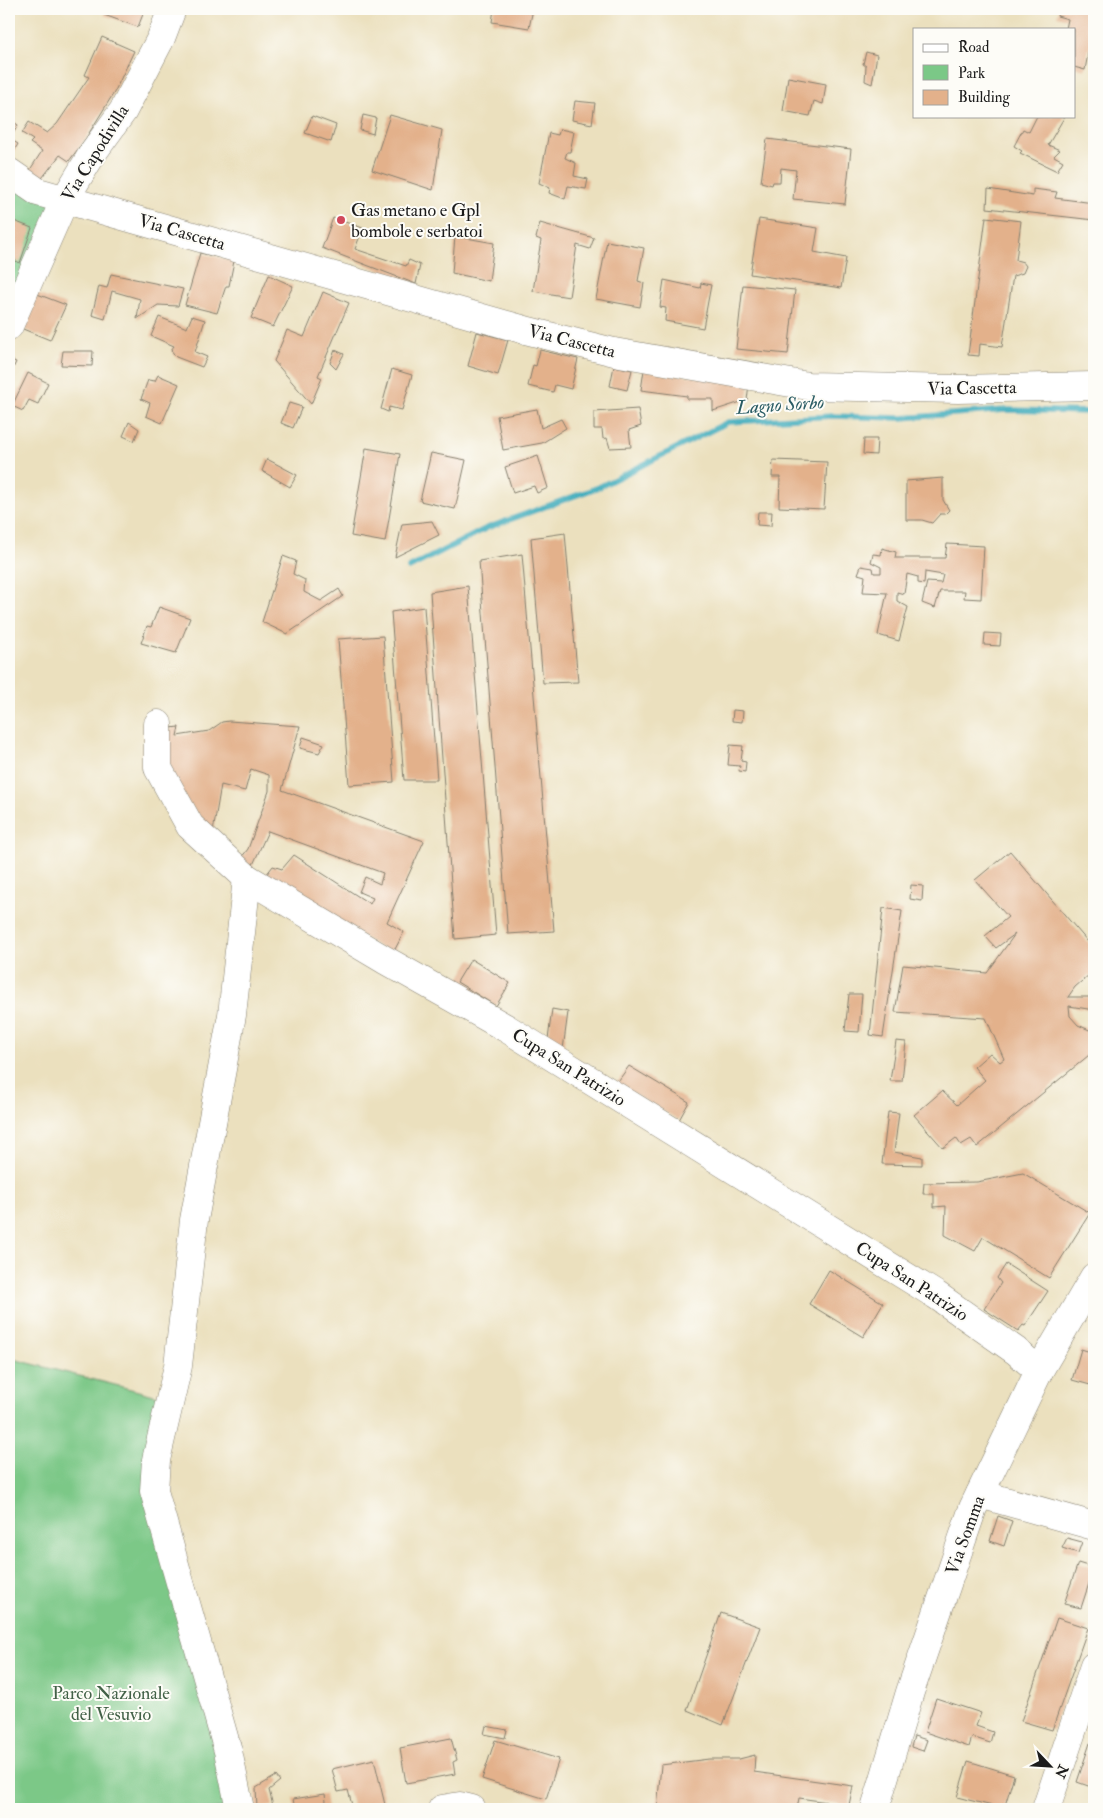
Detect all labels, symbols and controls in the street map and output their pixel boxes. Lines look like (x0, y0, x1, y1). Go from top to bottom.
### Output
legend (913, 28, 1076, 118)
text: Road (958, 38, 990, 57)
text: Park (958, 64, 985, 83)
text: Building (958, 88, 1010, 107)
street label: Via Capodivilla (57, 100, 135, 206)
place label: Gas metano e Gpl bombole e serbatoi (351, 199, 483, 243)
street label: Via Cascetta (136, 209, 228, 256)
marker: Gas metano e Gpl bombole e serbatoi (335, 214, 347, 226)
street label: Via Cascetta (526, 320, 618, 364)
street label: Via Cascetta (927, 376, 1017, 401)
water label: Lagno Sorbo (734, 390, 825, 420)
street label: Cupa San Patrizio (508, 1023, 630, 1112)
street label: Cupa San Patrizio (851, 1236, 973, 1327)
street label: Via Somma (941, 1492, 991, 1578)
park label: Parco Nazionale del Vesuvio (52, 1682, 170, 1726)
north arrow (1026, 1740, 1076, 1790)
text: N (1051, 1761, 1072, 1781)

